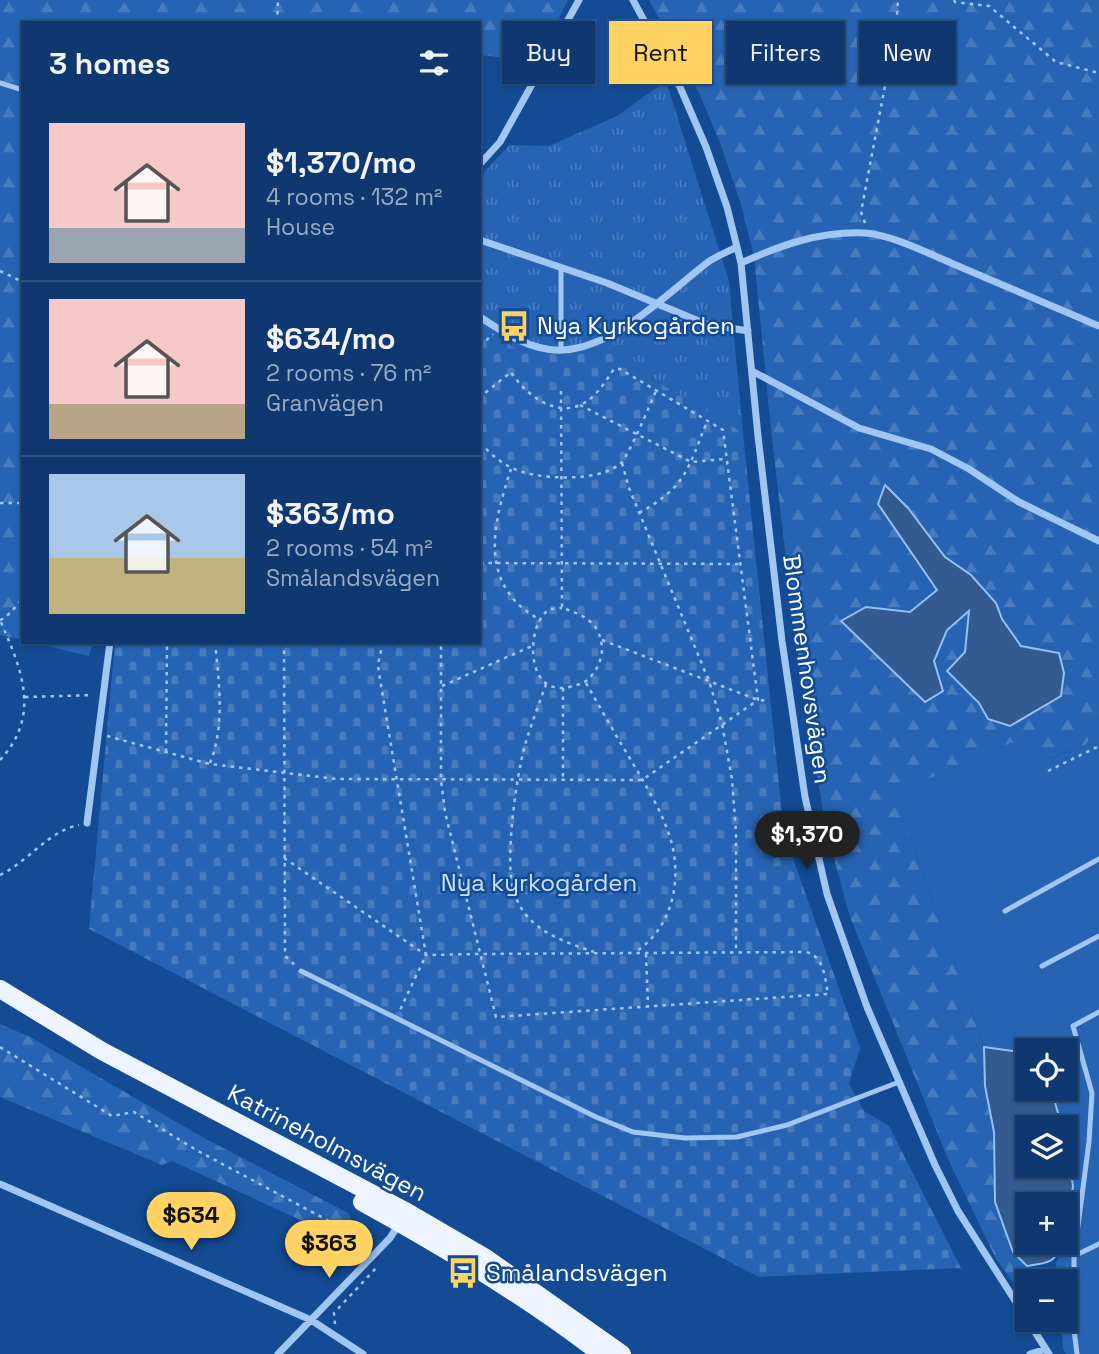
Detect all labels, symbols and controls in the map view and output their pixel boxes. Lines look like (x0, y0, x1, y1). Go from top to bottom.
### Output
chip: Buy (502, 21, 595, 84)
chip: Rent (609, 21, 712, 84)
chip: Filters (726, 21, 845, 84)
chip: New (859, 21, 956, 84)
text: 3 homes (49, 44, 170, 83)
icon: filters (415, 44, 453, 82)
text: $1,370/mo (266, 143, 416, 182)
icon: home (105, 151, 189, 235)
text: 4 rooms · 132 m² (266, 182, 442, 212)
text: House (266, 212, 335, 242)
bus stop icon: Nya Kyrkogården (497, 309, 531, 343)
place label: Nya Kyrkogården (537, 310, 735, 341)
text: $634/mo (266, 319, 396, 358)
icon: home (105, 327, 189, 411)
text: 2 rooms · 76 m² (266, 358, 431, 388)
text: Granvägen (266, 388, 384, 418)
text: $363/mo (266, 494, 395, 533)
icon: home (105, 502, 189, 586)
text: 2 rooms · 54 m² (266, 533, 433, 563)
street label: Blommenhovsvägen (776, 552, 839, 785)
text: Smålandsvägen (266, 563, 440, 593)
pin: $1,370 (750, 812, 864, 871)
text: $1,370 (771, 819, 843, 849)
park label: Nya kyrkogården (441, 867, 637, 898)
map controls (1015, 1038, 1078, 1332)
button: locate (1015, 1038, 1078, 1101)
street label: Katrineholmsvägen (222, 1077, 432, 1208)
button: layers (1015, 1115, 1078, 1178)
pin: $634 (150, 1192, 232, 1252)
button: + (1015, 1192, 1078, 1255)
text: $634 (163, 1200, 219, 1230)
pin: $363 (288, 1220, 370, 1280)
text: $363 (301, 1228, 357, 1258)
bus stop icon: Smålandsvägen (446, 1256, 480, 1290)
place label: Smålandsvägen (486, 1257, 668, 1288)
button: − (1015, 1269, 1078, 1332)

